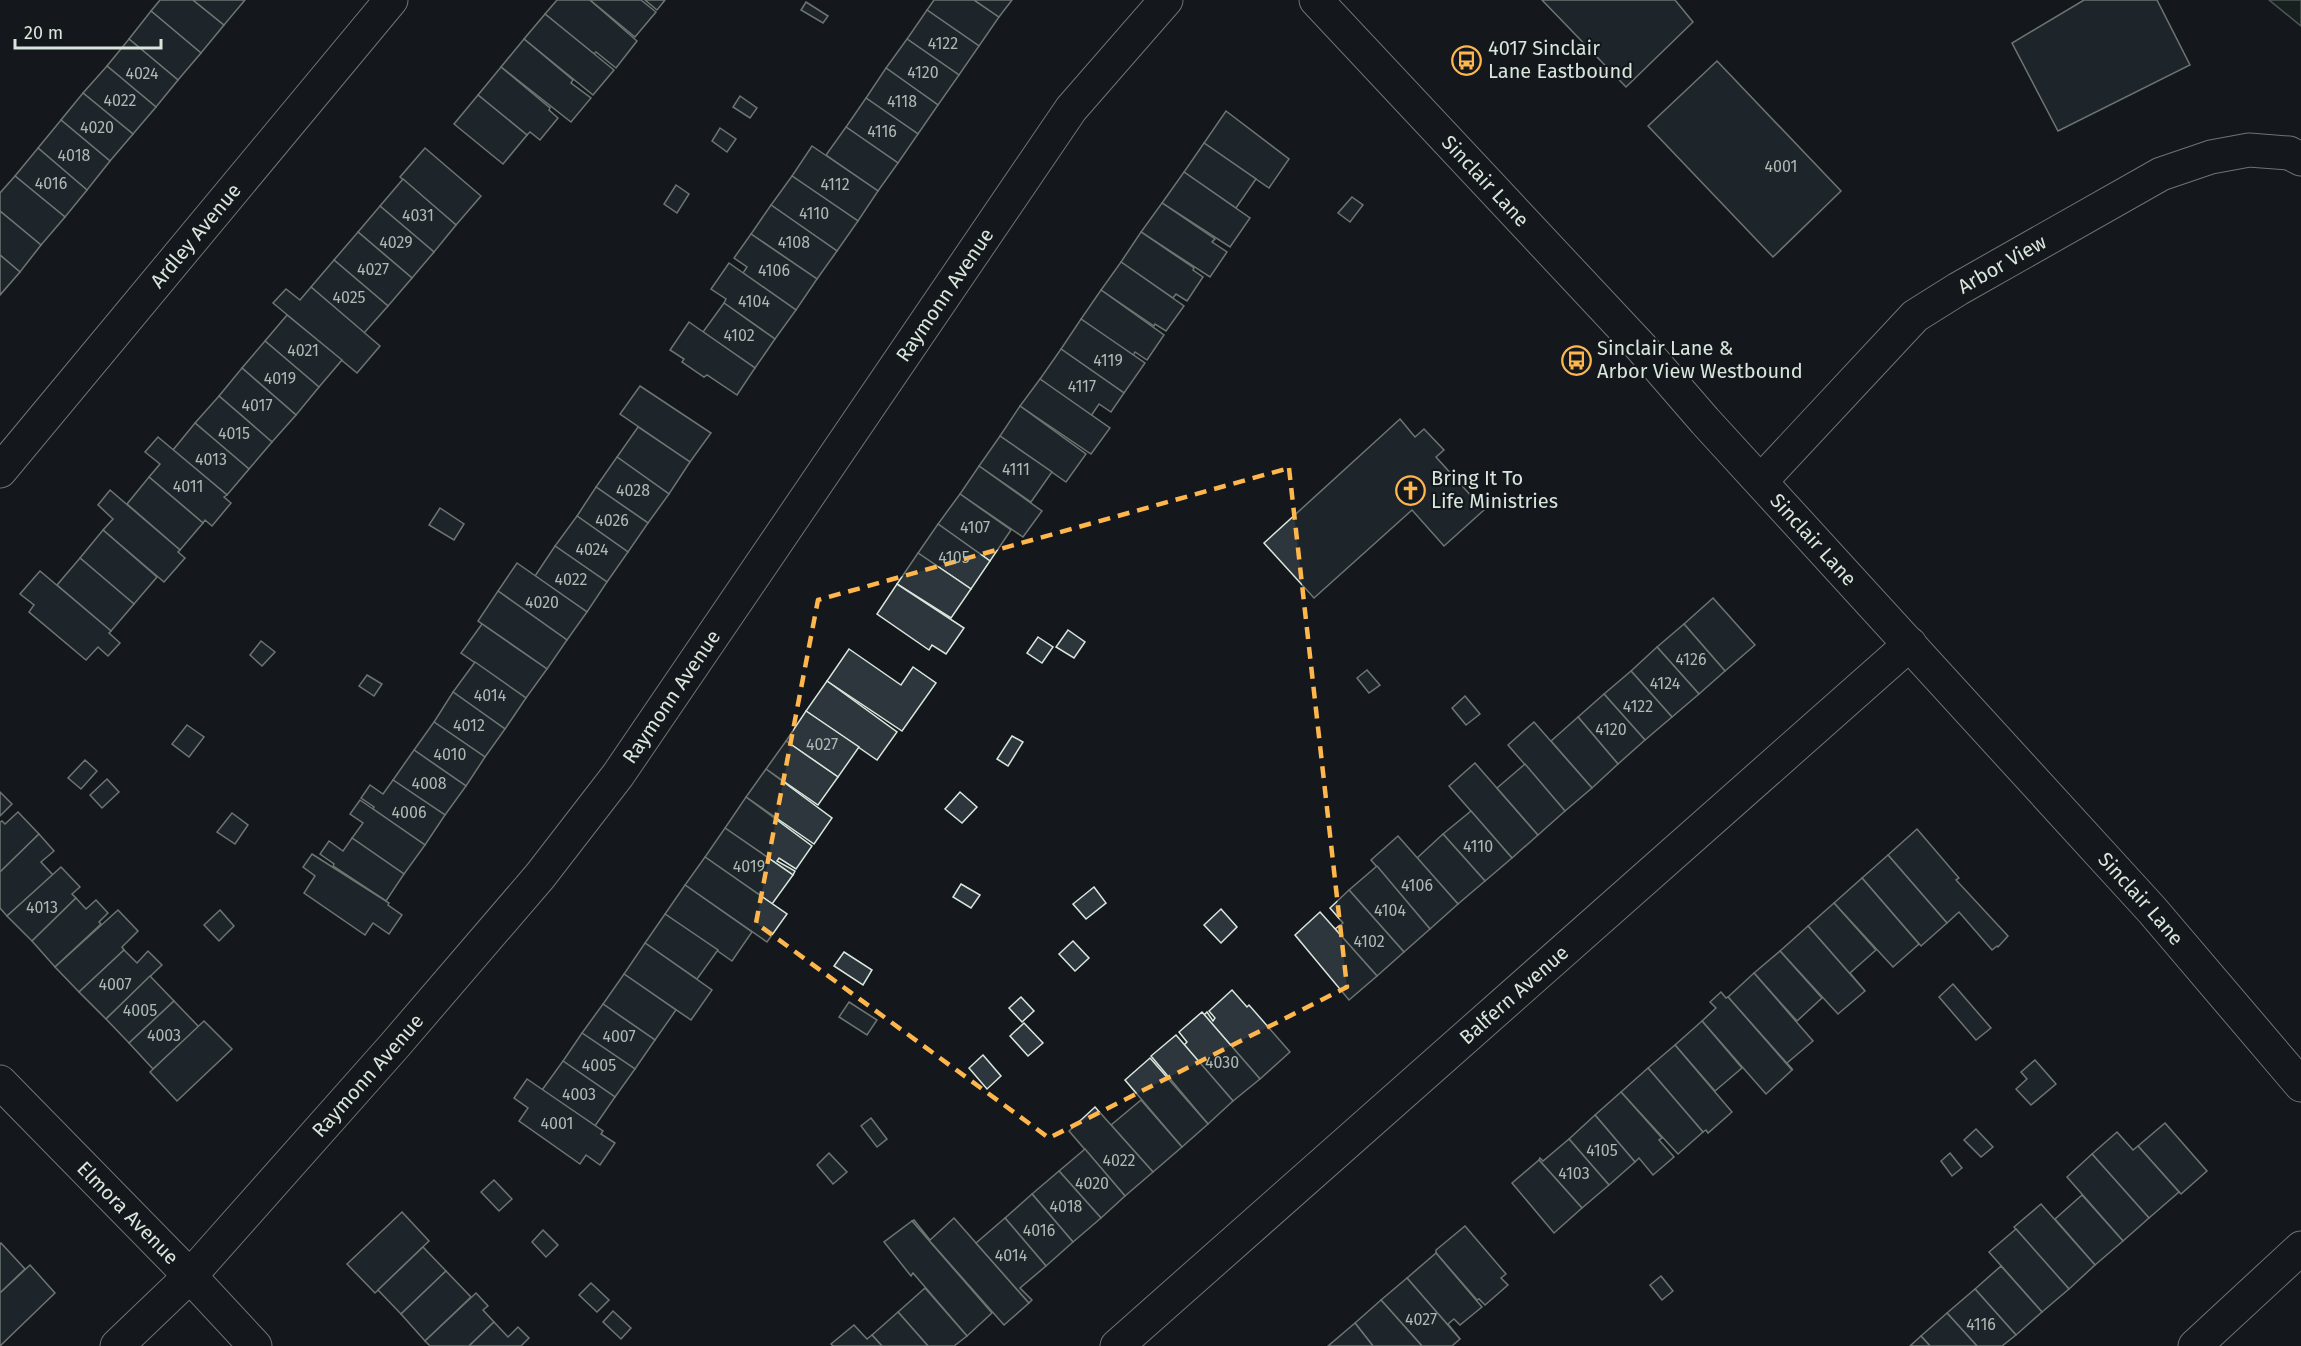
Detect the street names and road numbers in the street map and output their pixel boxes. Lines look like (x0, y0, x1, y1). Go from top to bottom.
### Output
street label: Sinclair Lane (1437, 130, 1534, 232)
street label: Ardley Avenue (145, 178, 246, 293)
street label: Raymonn Avenue (891, 223, 999, 366)
street label: Arbor View (1953, 230, 2050, 299)
street label: Sinclair Lane (1765, 489, 1862, 591)
street label: Raymonn Avenue (617, 625, 725, 768)
street label: Sinclair Lane (2093, 847, 2189, 950)
street label: Balfern Avenue (1454, 940, 1573, 1049)
street label: Raymonn Avenue (307, 1009, 428, 1142)
street label: Elmora Avenue (72, 1156, 184, 1269)

